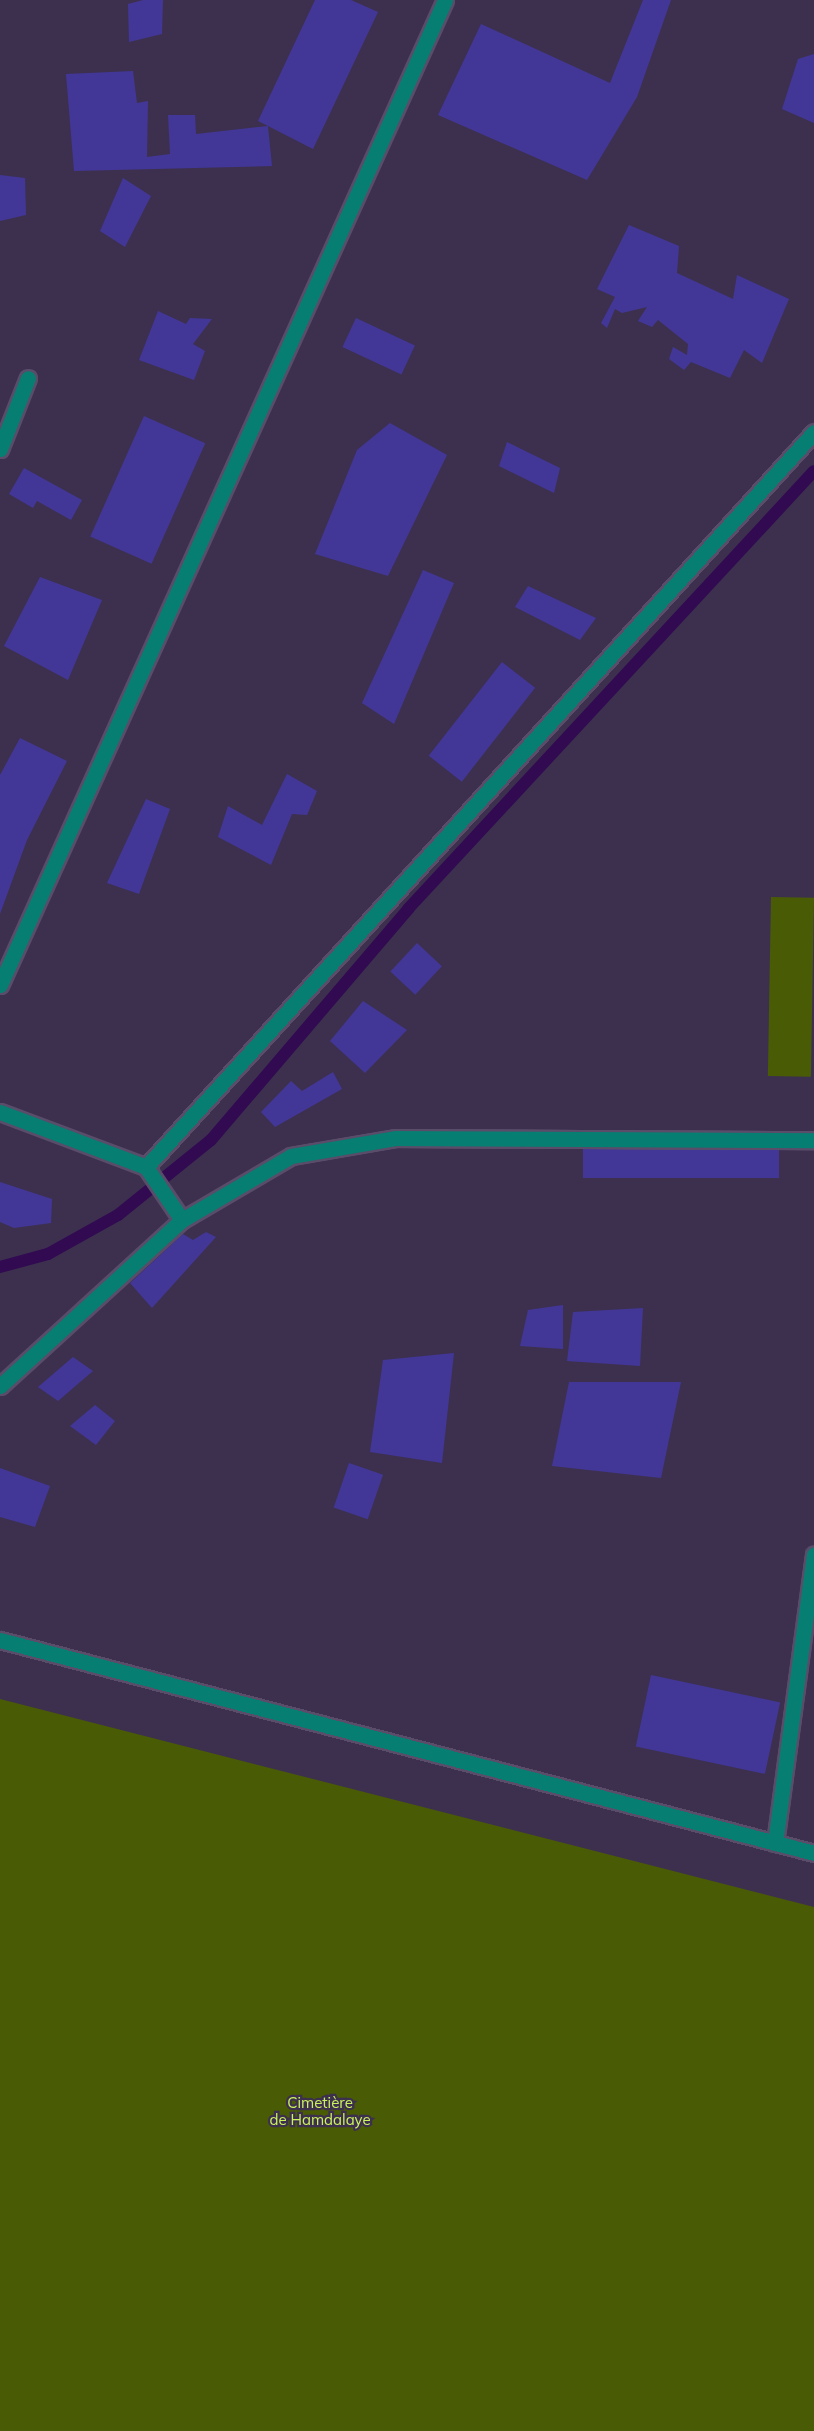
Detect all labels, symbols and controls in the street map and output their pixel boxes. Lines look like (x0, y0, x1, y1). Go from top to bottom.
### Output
park label: Cimetière de Hamdalaye (269, 2093, 371, 2128)

